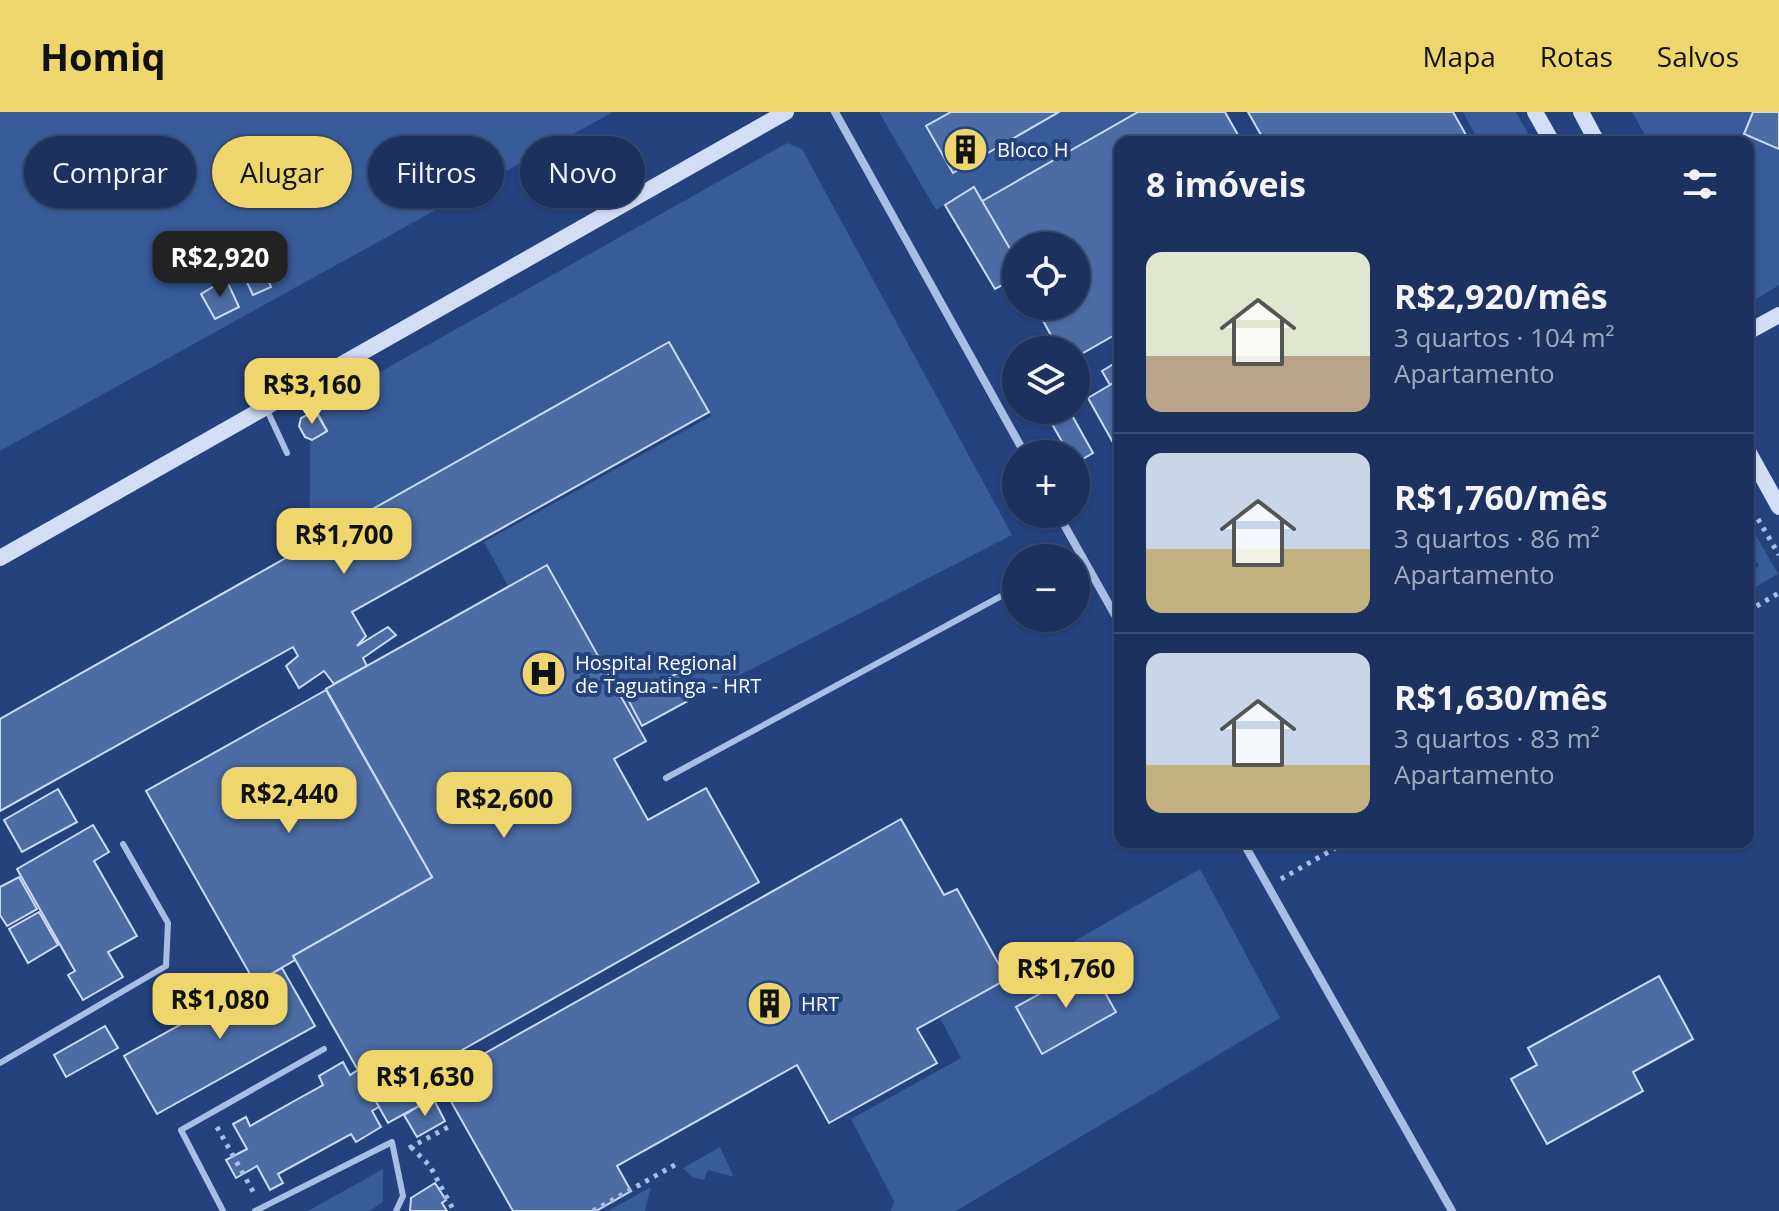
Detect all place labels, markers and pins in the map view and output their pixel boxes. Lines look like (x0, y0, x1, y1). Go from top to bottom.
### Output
building icon: Bloco H (942, 125, 990, 173)
place label: Bloco H (997, 136, 1069, 163)
pin: R$2,920 (146, 231, 294, 299)
pin: R$3,160 (238, 358, 386, 426)
pin: R$1,700 (270, 508, 418, 576)
hospital icon: Hospital Regional de Taguatinga - HRT (520, 649, 568, 697)
place label: Hospital Regional de Taguatinga - HRT (575, 649, 761, 699)
pin: R$2,440 (215, 767, 363, 835)
pin: R$2,600 (430, 772, 578, 840)
pin: R$1,760 (992, 942, 1140, 1010)
pin: R$1,080 (146, 973, 294, 1041)
building icon: HRT (746, 979, 794, 1027)
place label: HRT (801, 990, 839, 1017)
pin: R$1,630 (351, 1050, 499, 1118)

